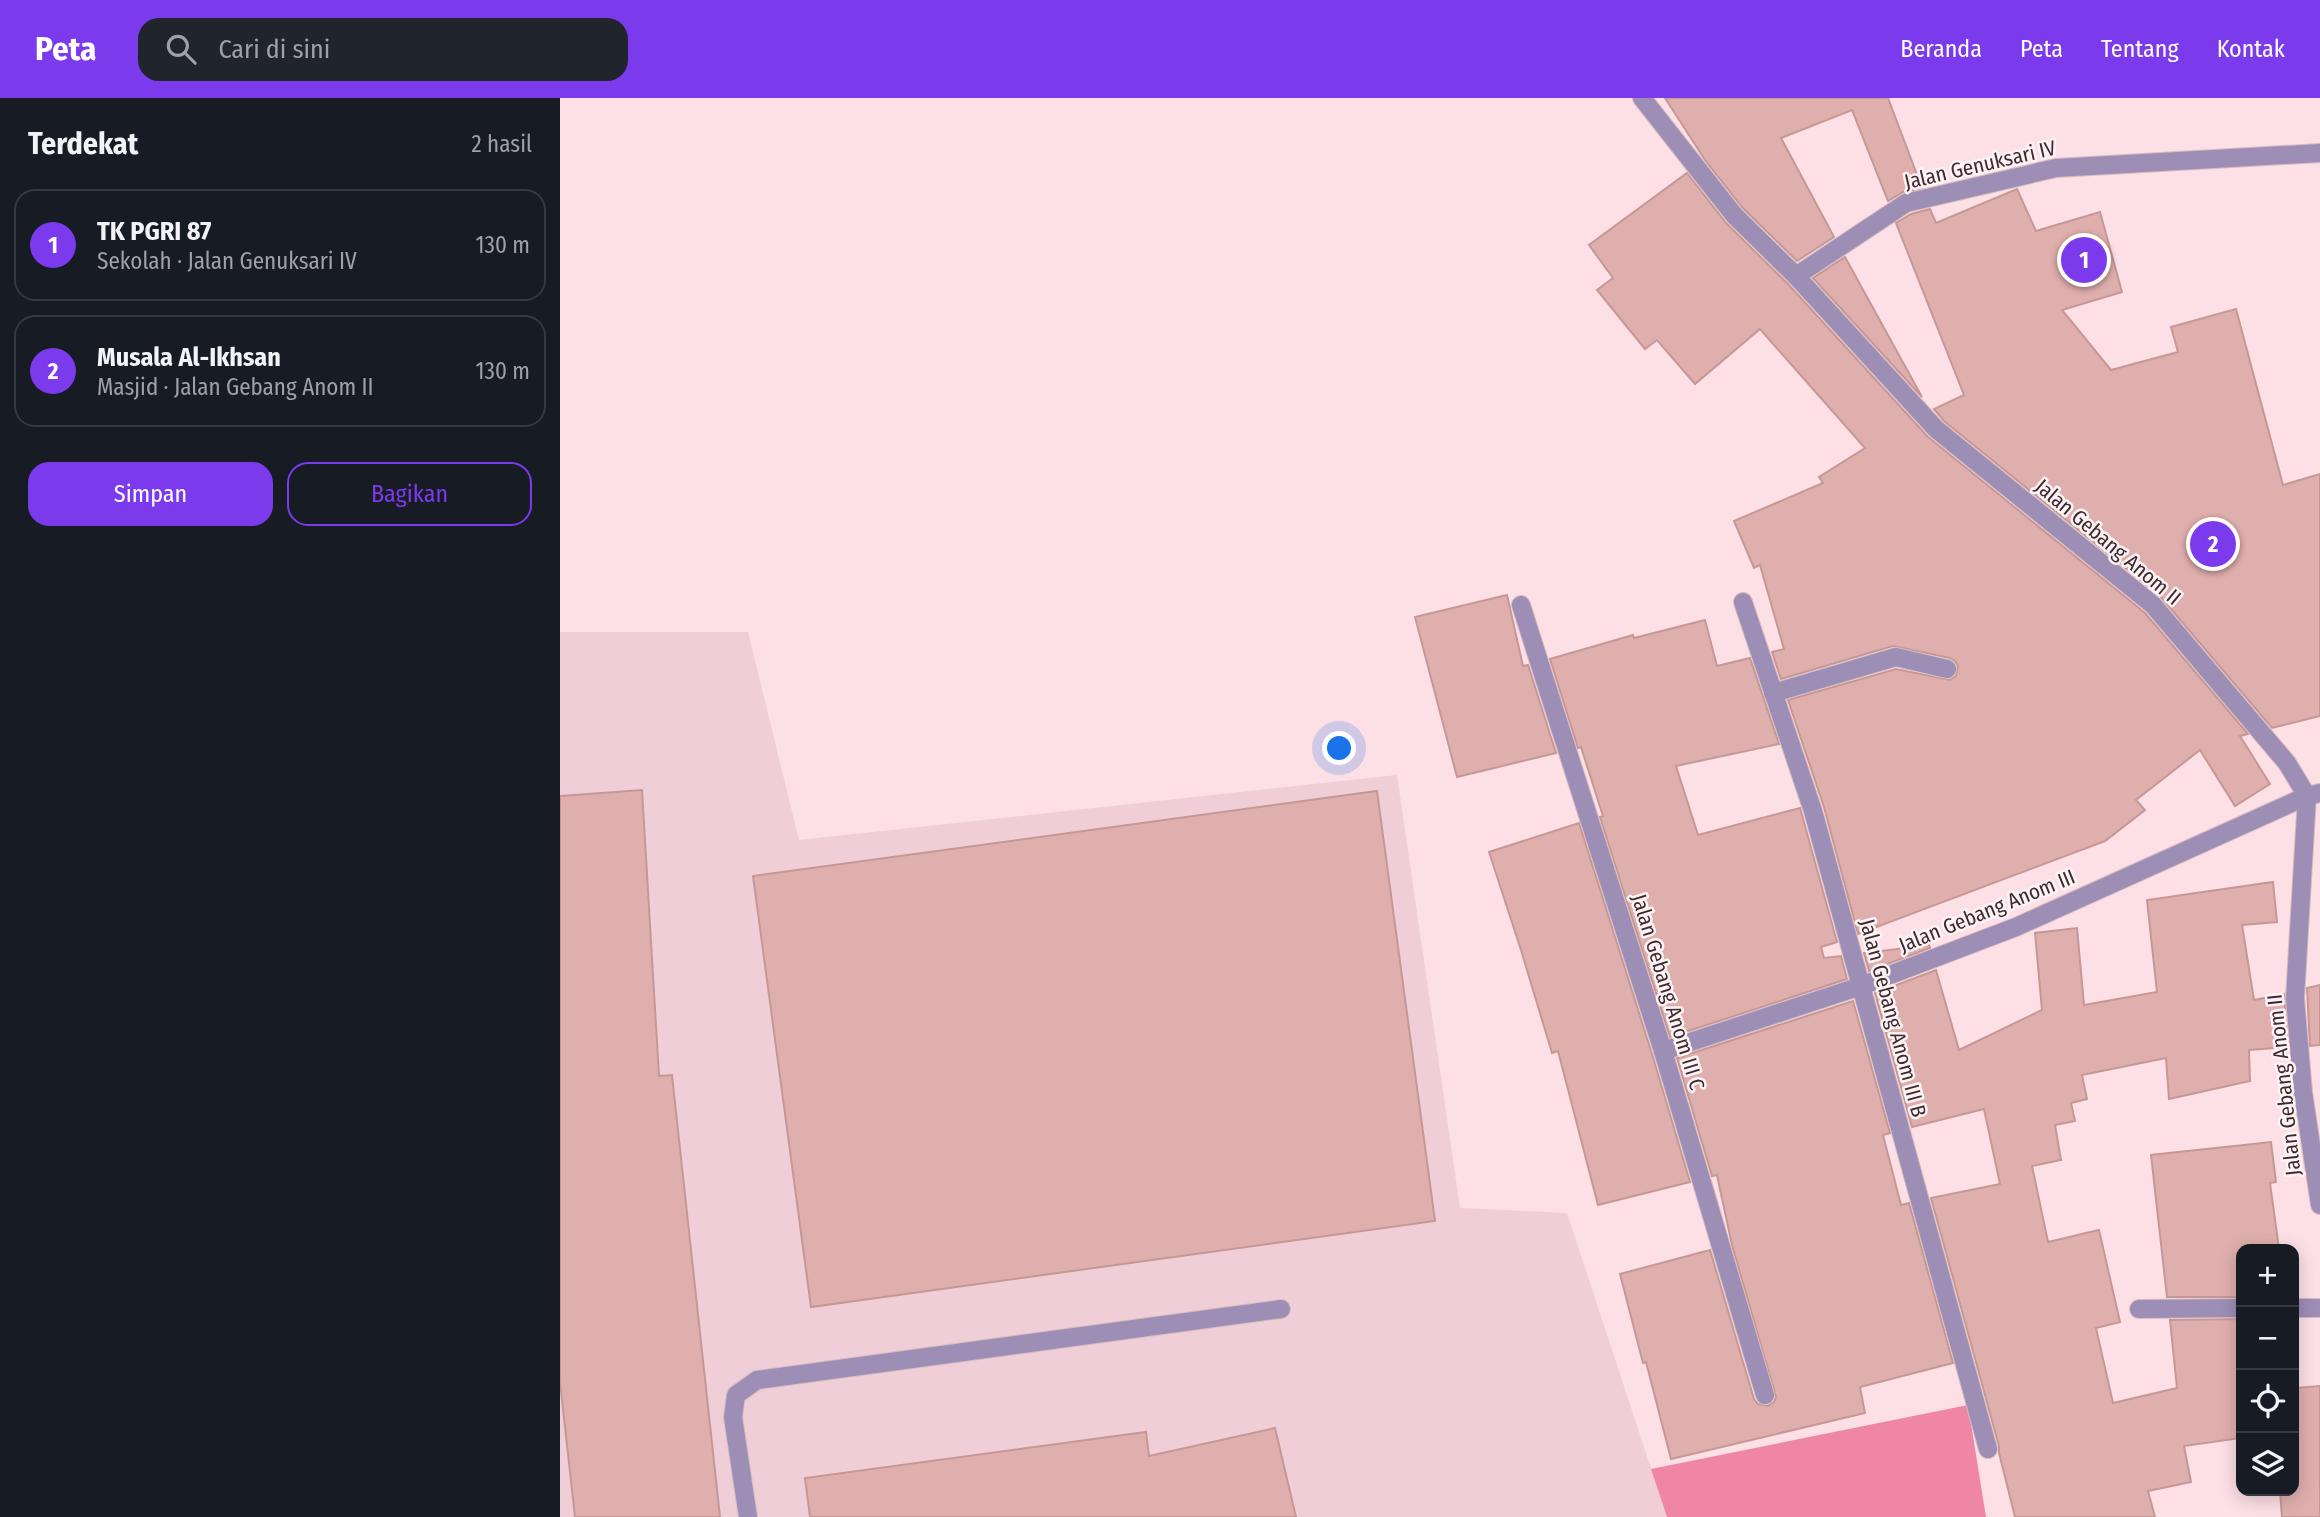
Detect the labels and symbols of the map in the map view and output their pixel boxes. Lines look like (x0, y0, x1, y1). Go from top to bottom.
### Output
street label: Jalan Genuksari IV (1902, 135, 2059, 195)
pin: 1 (2061, 234, 2107, 286)
street label: Jalan Gebang Anom II (2030, 473, 2186, 611)
pin: 2 (2190, 518, 2236, 570)
your location (1322, 731, 1356, 765)
street label: Jalan Gebang Anom III (1895, 864, 2079, 958)
street label: Jalan Gebang Anom III C (1626, 891, 1710, 1093)
street label: Jalan Gebang Anom III B (1854, 916, 1932, 1120)
street label: Jalan Gebang Anom II (2262, 993, 2306, 1177)

